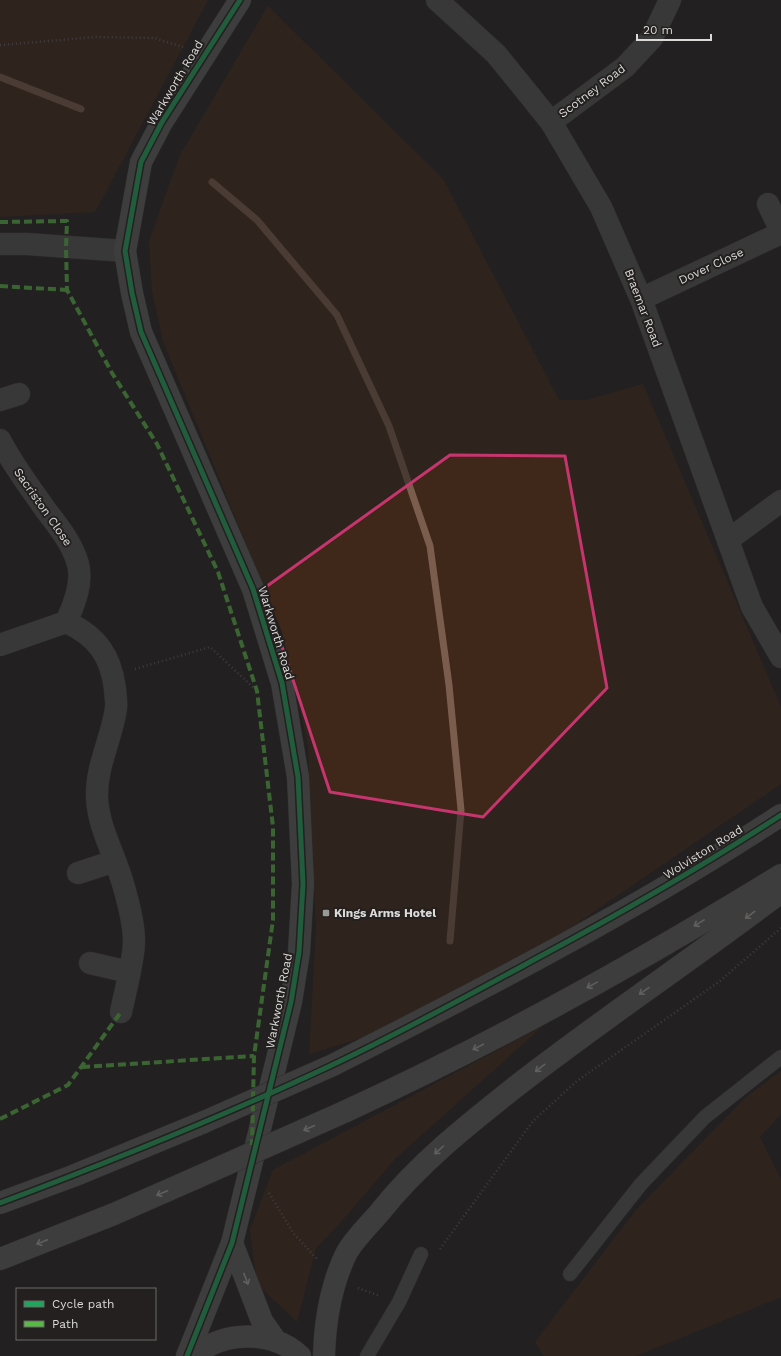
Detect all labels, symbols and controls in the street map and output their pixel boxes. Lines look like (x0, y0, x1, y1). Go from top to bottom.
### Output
scale bar (637, 16, 711, 42)
text: 20 m (643, 23, 673, 37)
street label: Warkworth Road (144, 38, 206, 128)
street label: Scotney Road (556, 61, 628, 121)
street label: Dover Close (676, 245, 746, 287)
street label: Braemar Road (622, 267, 664, 349)
street label: Sacriston Close (11, 465, 75, 549)
street label: Warkworth Road (255, 585, 297, 681)
street label: Wolviston Road (661, 822, 745, 882)
place label: Kings Arms Hotel (334, 906, 436, 920)
marker: Kings Arms Hotel (321, 908, 331, 918)
one-way arrow (745, 911, 756, 920)
one-way arrow (693, 920, 705, 928)
street label: Warkworth Road (263, 952, 295, 1050)
one-way arrow (586, 981, 598, 989)
one-way arrow (639, 987, 650, 995)
one-way arrow (472, 1044, 484, 1052)
one-way arrow (534, 1064, 545, 1072)
one-way arrow (303, 1125, 315, 1132)
one-way arrow (434, 1145, 444, 1155)
one-way arrow (157, 1190, 169, 1197)
one-way arrow (37, 1239, 49, 1247)
one-way arrow (242, 1272, 250, 1284)
legend (16, 1288, 156, 1340)
text: Cycle path (52, 1297, 114, 1311)
text: Path (52, 1317, 78, 1331)

